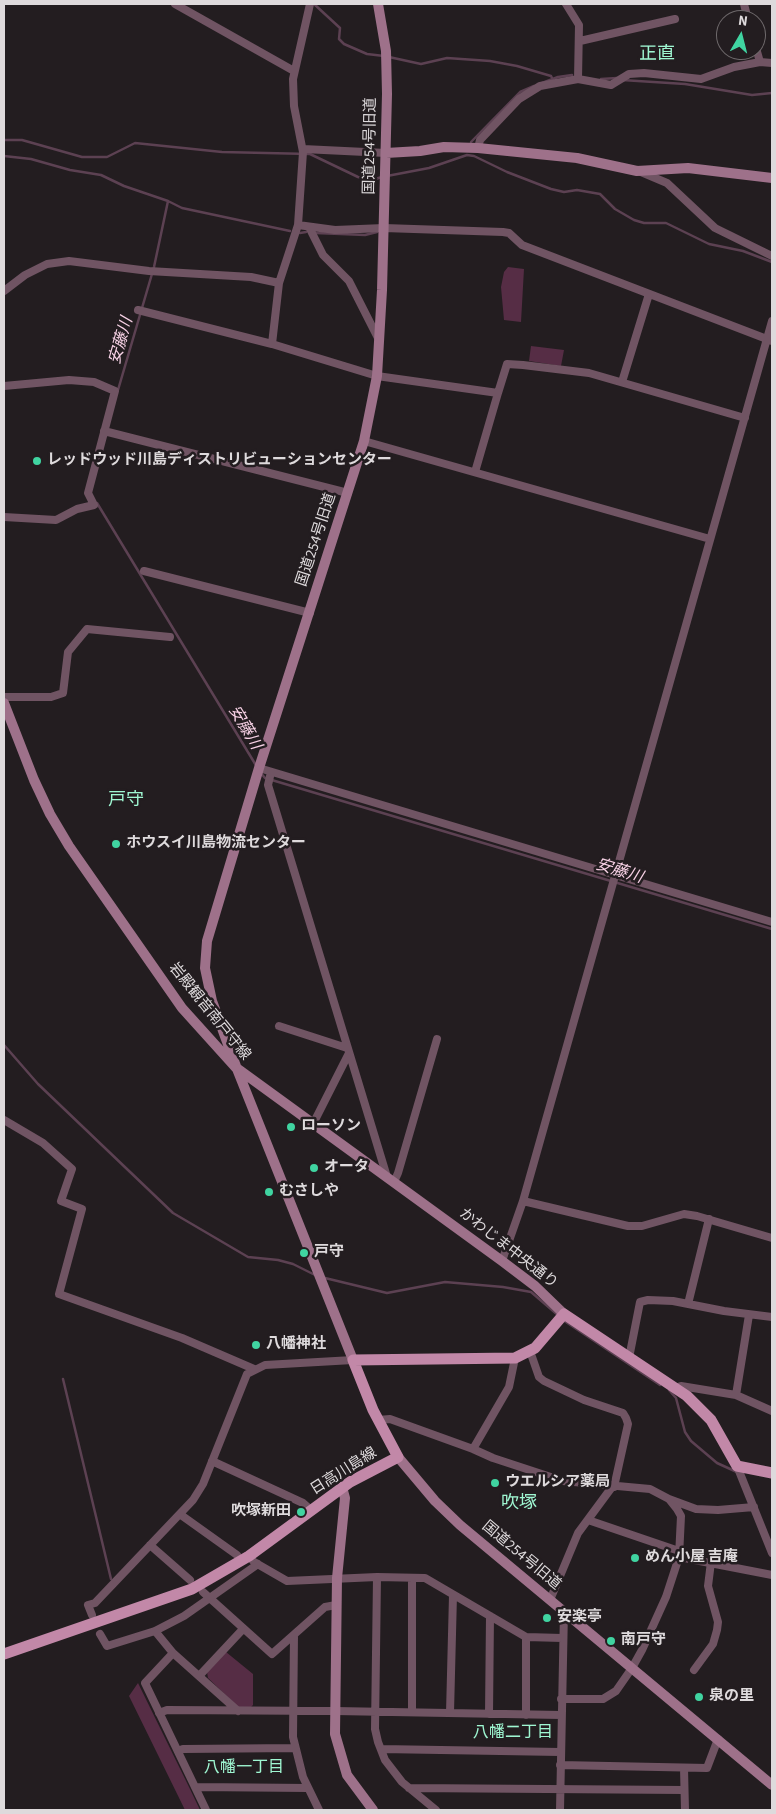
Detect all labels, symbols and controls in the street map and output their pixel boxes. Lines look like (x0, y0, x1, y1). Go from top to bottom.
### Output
north arrow (716, 10, 766, 60)
text: N (737, 11, 749, 32)
district label: 正直 (639, 44, 675, 66)
street label: 国道254号旧道 (361, 97, 381, 195)
water label: 安藤川 (106, 315, 138, 367)
place label: レッドウッド川島ディストリビューションセンター (47, 452, 392, 470)
marker: レッドウッド川島ディストリビューションセンター (31, 455, 43, 467)
street label: 国道254号旧道 (293, 491, 341, 589)
water label: 安藤川 (223, 702, 265, 754)
district label: 戸守 (108, 790, 144, 812)
place label: ホウスイ川島物流センター (126, 835, 306, 853)
marker: ホウスイ川島物流センター (110, 838, 122, 850)
water label: 安藤川 (593, 856, 645, 888)
street label: 岩殿観音南戸守線 (164, 960, 254, 1064)
place label: ローソン (301, 1118, 361, 1136)
marker: ローソン (285, 1121, 297, 1133)
place label: オータ (324, 1159, 369, 1177)
marker: オータ (308, 1162, 320, 1174)
place label: むさしや (279, 1183, 339, 1201)
marker: むさしや (263, 1186, 275, 1198)
street label: かわじま中央通り (455, 1205, 561, 1293)
place label: 戸守 (314, 1244, 344, 1262)
marker: 戸守 (298, 1247, 310, 1259)
place label: 八幡神社 (266, 1336, 326, 1354)
marker: 八幡神社 (250, 1339, 262, 1351)
street label: 日高川島線 (307, 1444, 381, 1500)
place label: ウエルシア薬局 (505, 1474, 610, 1492)
marker: ウエルシア薬局 (489, 1477, 501, 1489)
district label: 吹塚 (501, 1493, 537, 1515)
place label: 吹塚新田 (231, 1503, 291, 1521)
marker: 吹塚新田 (295, 1506, 307, 1518)
street label: 国道254号旧道 (478, 1518, 564, 1594)
place label: めん小屋 吉庵 (645, 1549, 738, 1567)
marker: めん小屋 吉庵 (629, 1552, 641, 1564)
place label: 安楽亭 (557, 1609, 602, 1627)
marker: 安楽亭 (541, 1612, 553, 1624)
place label: 南戸守 (621, 1632, 666, 1650)
marker: 南戸守 (605, 1635, 617, 1647)
place label: 泉の里 (709, 1688, 754, 1706)
marker: 泉の里 (693, 1691, 705, 1703)
district label: 八幡二丁目 (473, 1723, 553, 1743)
district label: 八幡一丁目 (204, 1758, 284, 1778)

